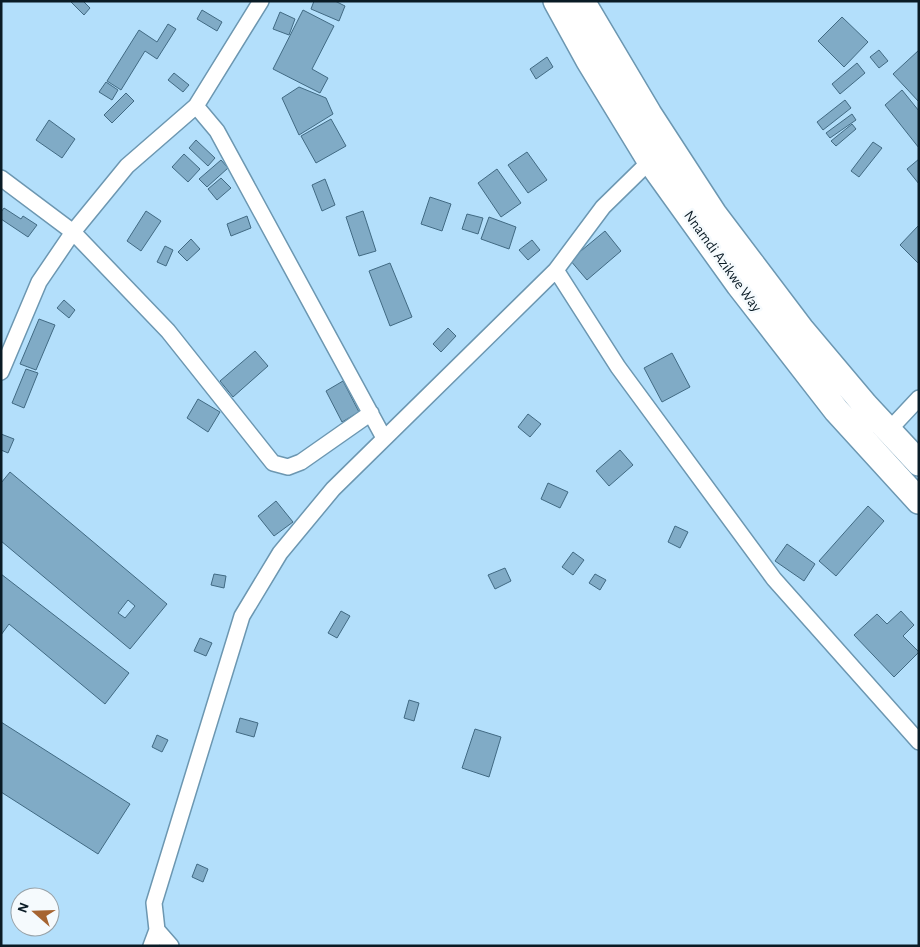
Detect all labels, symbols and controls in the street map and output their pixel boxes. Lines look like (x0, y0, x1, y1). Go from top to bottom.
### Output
street label: Nnamdi Azikwe Way (681, 208, 765, 315)
north arrow (10, 887, 60, 937)
text: N (15, 901, 32, 915)

